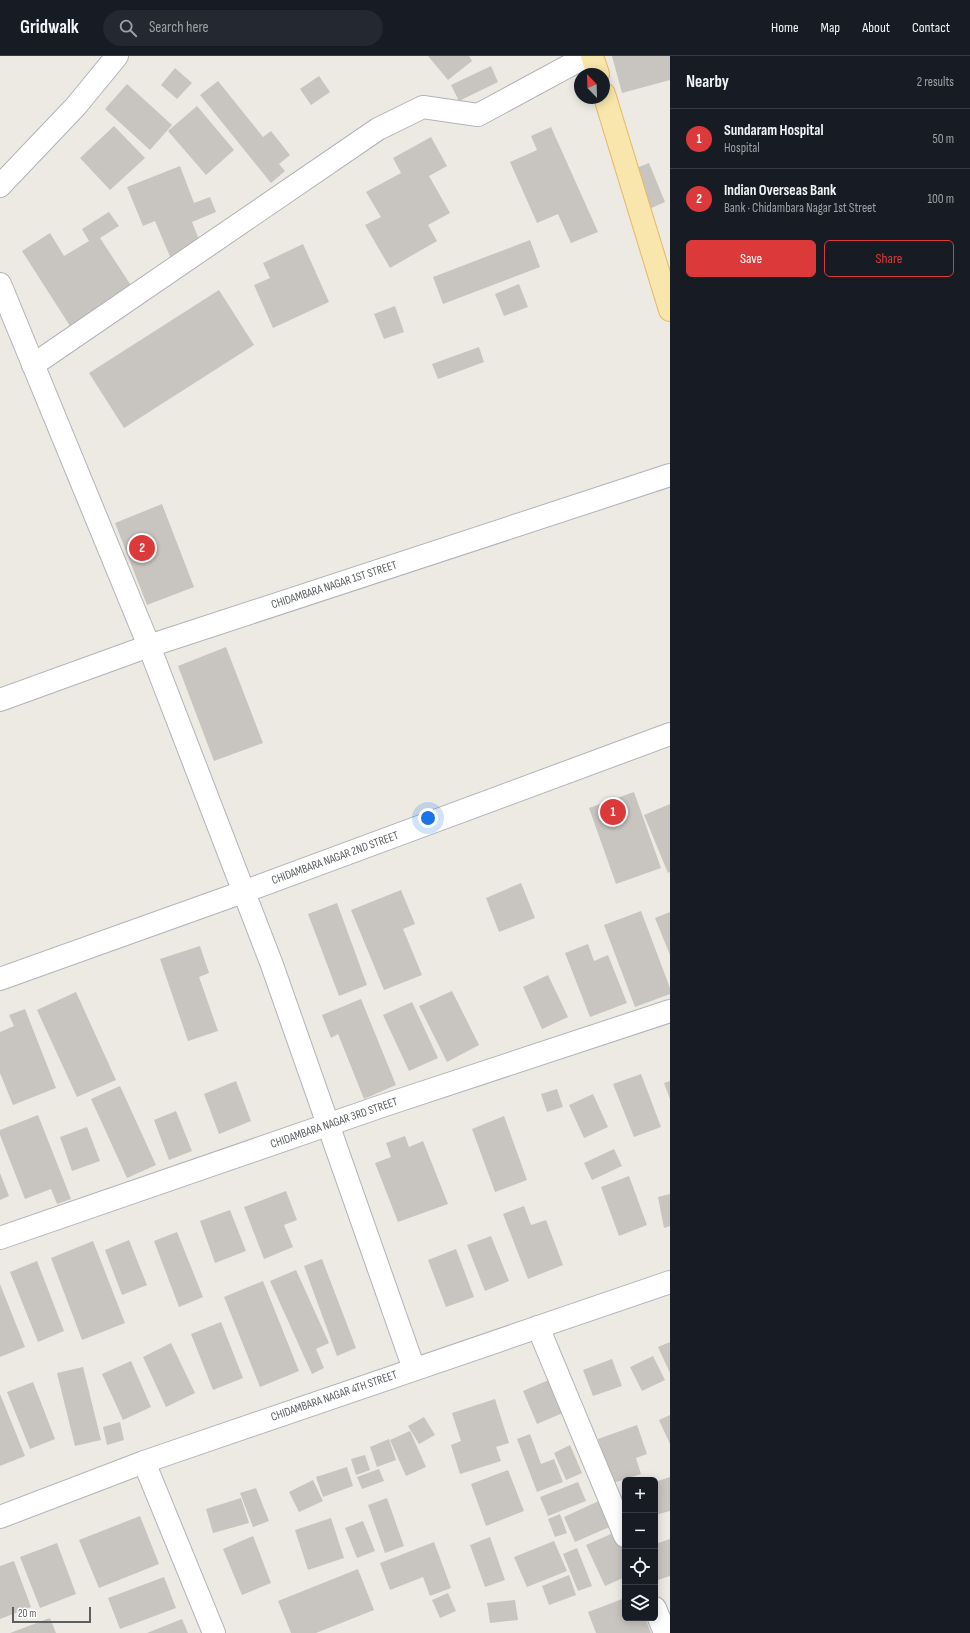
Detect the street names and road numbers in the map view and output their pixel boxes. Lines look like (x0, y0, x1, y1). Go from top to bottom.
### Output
street label: CHIDAMBARA NAGAR 1ST STREET (269, 558, 399, 612)
street label: CHIDAMBARA NAGAR 2ND STREET (269, 828, 401, 888)
street label: CHIDAMBARA NAGAR 3RD STREET (268, 1094, 400, 1152)
street label: CHIDAMBARA NAGAR 4TH STREET (269, 1367, 399, 1425)

